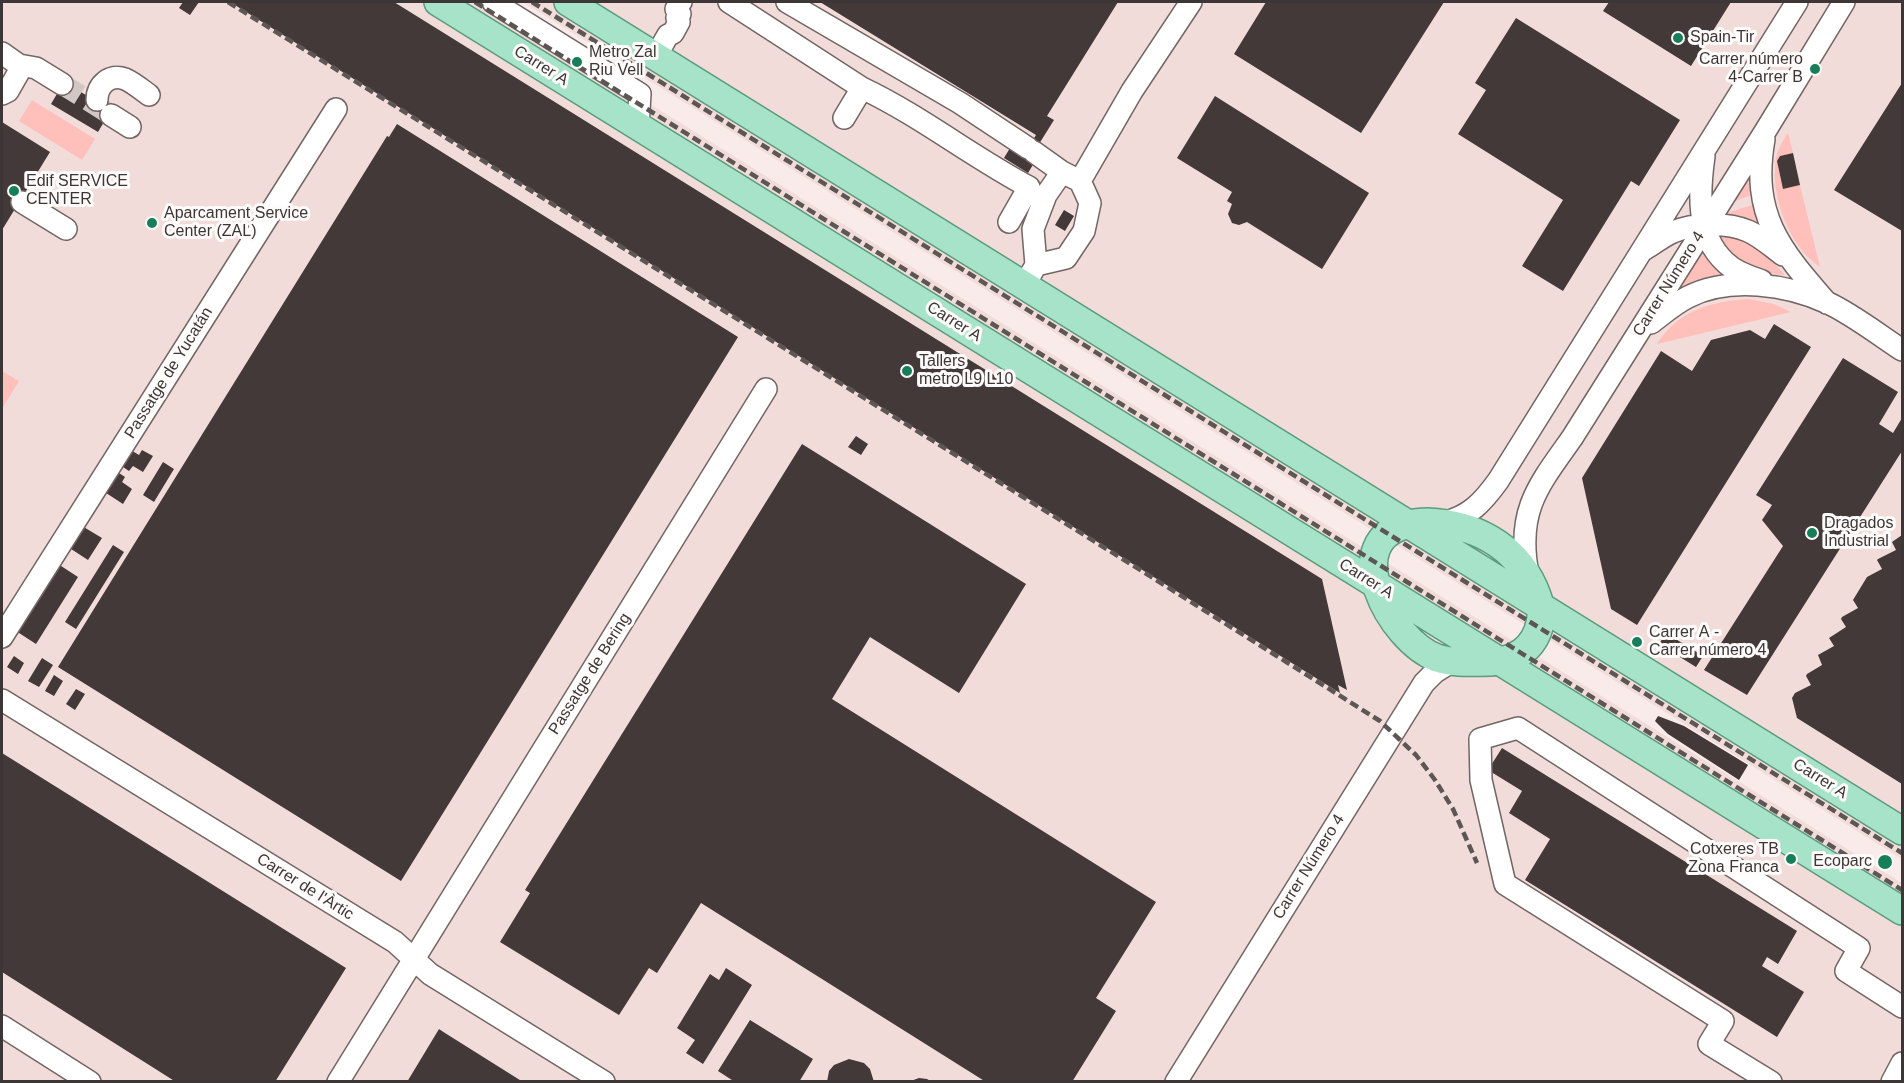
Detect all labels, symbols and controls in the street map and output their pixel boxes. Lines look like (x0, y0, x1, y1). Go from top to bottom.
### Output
place label: Spain-Tir (1690, 28, 1754, 48)
marker: Spain-Tir (1671, 31, 1685, 45)
street label: Carrer A (510, 42, 572, 90)
place label: Metro Zal Riu Vell (589, 43, 657, 81)
place label: Carrer número 4-Carrer B (1699, 50, 1803, 88)
marker: Metro Zal Riu Vell (570, 55, 584, 69)
marker: Carrer número 4-Carrer B (1808, 62, 1822, 76)
place label: Edif SERVICE CENTER (26, 172, 128, 210)
marker: Edif SERVICE CENTER (7, 184, 21, 198)
place label: Aparcament Service Center (ZAL) (164, 204, 308, 242)
marker: Aparcament Service Center (ZAL) (145, 216, 159, 230)
street label: Carrer Número 4 (1629, 228, 1709, 340)
street label: Carrer A (923, 298, 985, 346)
street label: Passatge de Yucatán (121, 304, 217, 442)
place label: Tallers metro L9 L10 (919, 352, 1013, 390)
marker: Tallers metro L9 L10 (900, 364, 914, 378)
place label: Dragados Industrial (1824, 514, 1893, 552)
marker: Dragados Industrial (1805, 526, 1819, 540)
street label: Carrer A (1335, 555, 1397, 603)
street label: Passatge de Bering (545, 610, 635, 738)
place label: Carrer A - Carrer número 4 (1649, 623, 1766, 661)
marker: Carrer A - Carrer número 4 (1630, 635, 1644, 649)
street label: Carrer A (1789, 755, 1851, 803)
street label: Carrer Número 4 (1269, 811, 1349, 923)
place label: Cotxeres TB Zona Franca (1688, 840, 1779, 878)
street label: Carrer de l'Àrtic (253, 850, 357, 924)
marker: Cotxeres TB Zona Franca (1784, 852, 1798, 866)
place label: Ecoparc (1813, 852, 1872, 872)
marker: Ecoparc (1876, 853, 1894, 871)

